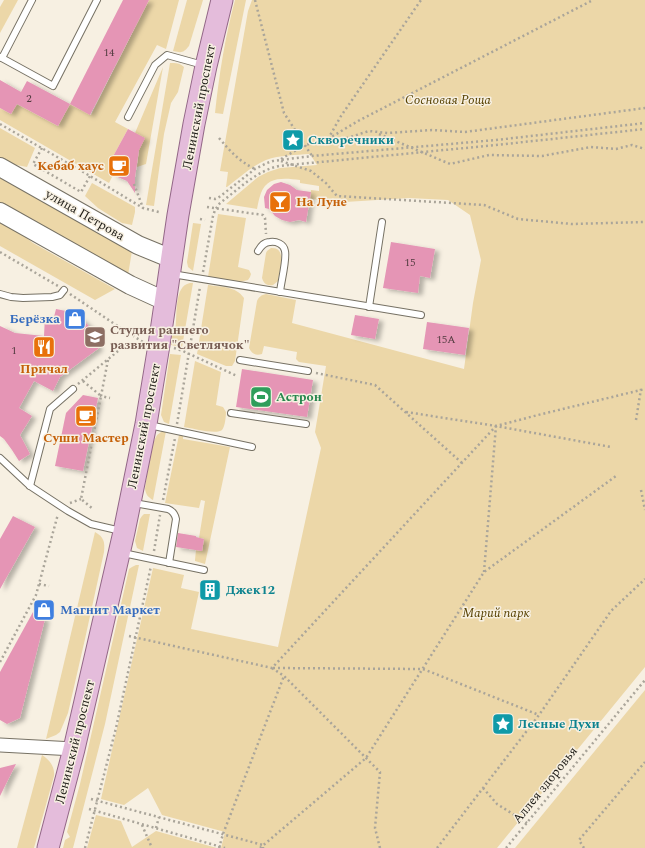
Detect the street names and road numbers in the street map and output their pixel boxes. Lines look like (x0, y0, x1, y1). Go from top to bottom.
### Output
street label: Ленинский проспект (177, 43, 221, 171)
street label: улица Петрова (41, 184, 129, 246)
street label: Ленинский проспект (122, 362, 166, 490)
street label: Ленинский проспект (50, 678, 100, 806)
street label: Аллея здоровья (508, 742, 582, 828)

